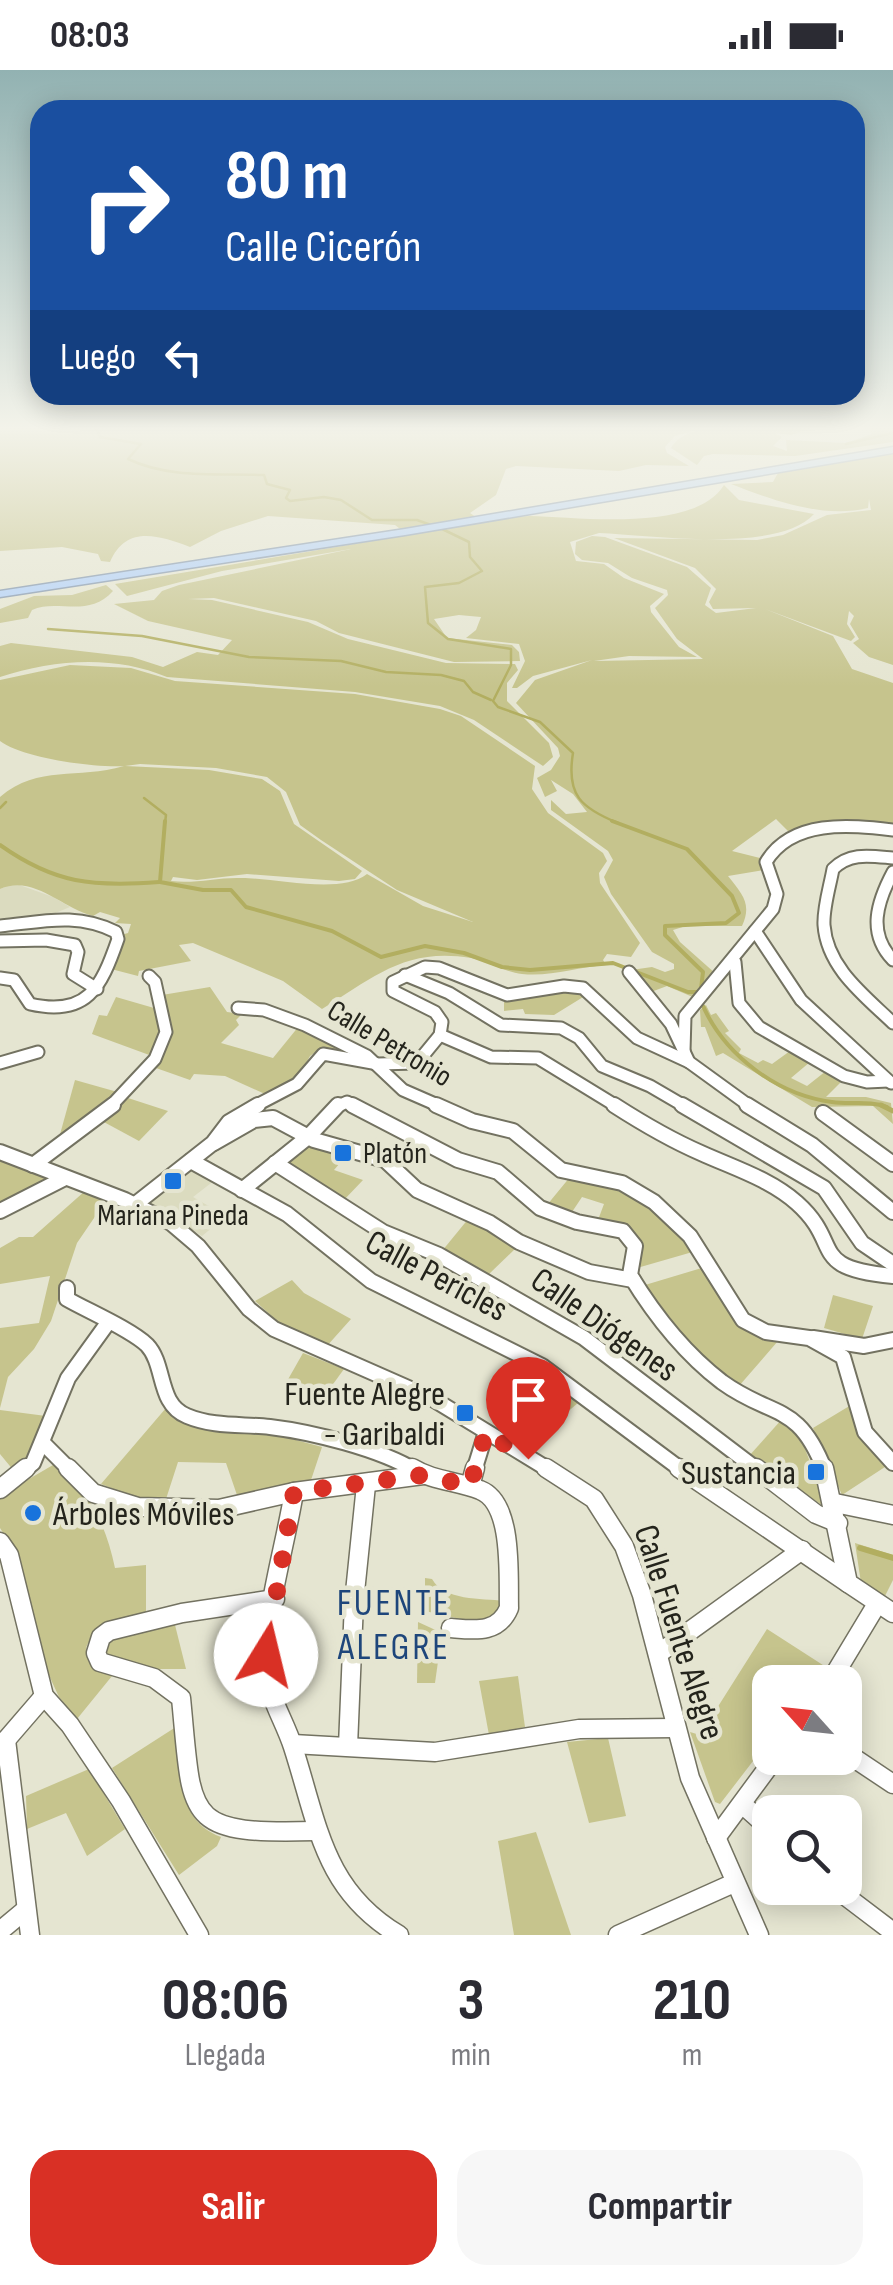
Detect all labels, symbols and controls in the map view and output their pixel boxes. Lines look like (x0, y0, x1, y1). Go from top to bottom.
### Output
text: 08:03 (50, 13, 130, 58)
text: 80 m (225, 135, 349, 219)
icon: right (60, 140, 190, 270)
text: Calle Cicerón (225, 220, 422, 275)
icon: left (156, 330, 211, 385)
text: Luego (60, 335, 136, 380)
street label: Calle Petronio (321, 993, 458, 1095)
place label: Platón (363, 1136, 427, 1172)
marker: Platón (332, 1142, 354, 1164)
marker: Mariana Pineda (162, 1170, 184, 1192)
place label: Mariana Pineda (97, 1198, 249, 1234)
street label: Calle Pericles (358, 1221, 515, 1332)
street label: Calle Diógenes (522, 1259, 686, 1392)
pin (486, 1357, 571, 1460)
icon: arrive (501, 1372, 556, 1427)
place label: Fuente Alegre - Garibaldi (284, 1373, 445, 1456)
marker: Fuente Alegre - Garibaldi (454, 1402, 476, 1424)
place label: Sustancia (681, 1452, 796, 1495)
marker: Sustancia (805, 1461, 827, 1483)
place label: Árboles Móviles (52, 1493, 235, 1536)
marker: Árboles Móviles (22, 1502, 44, 1524)
street label: Calle Fuente Alegre (624, 1520, 734, 1745)
district label: FUENTE ALEGRE (337, 1581, 451, 1670)
position arrow (214, 1603, 318, 1707)
north arrow (752, 1665, 862, 1775)
map controls (752, 1665, 862, 1905)
button: search (752, 1795, 862, 1905)
text: 08:06 (162, 1965, 289, 2037)
text: 3 (457, 1965, 484, 2037)
text: 210 (653, 1965, 731, 2037)
text: Llegada (185, 2036, 266, 2075)
text: min (451, 2036, 491, 2075)
text: m (682, 2036, 702, 2075)
button: Salir (30, 2150, 437, 2265)
button: Compartir (457, 2150, 863, 2265)

